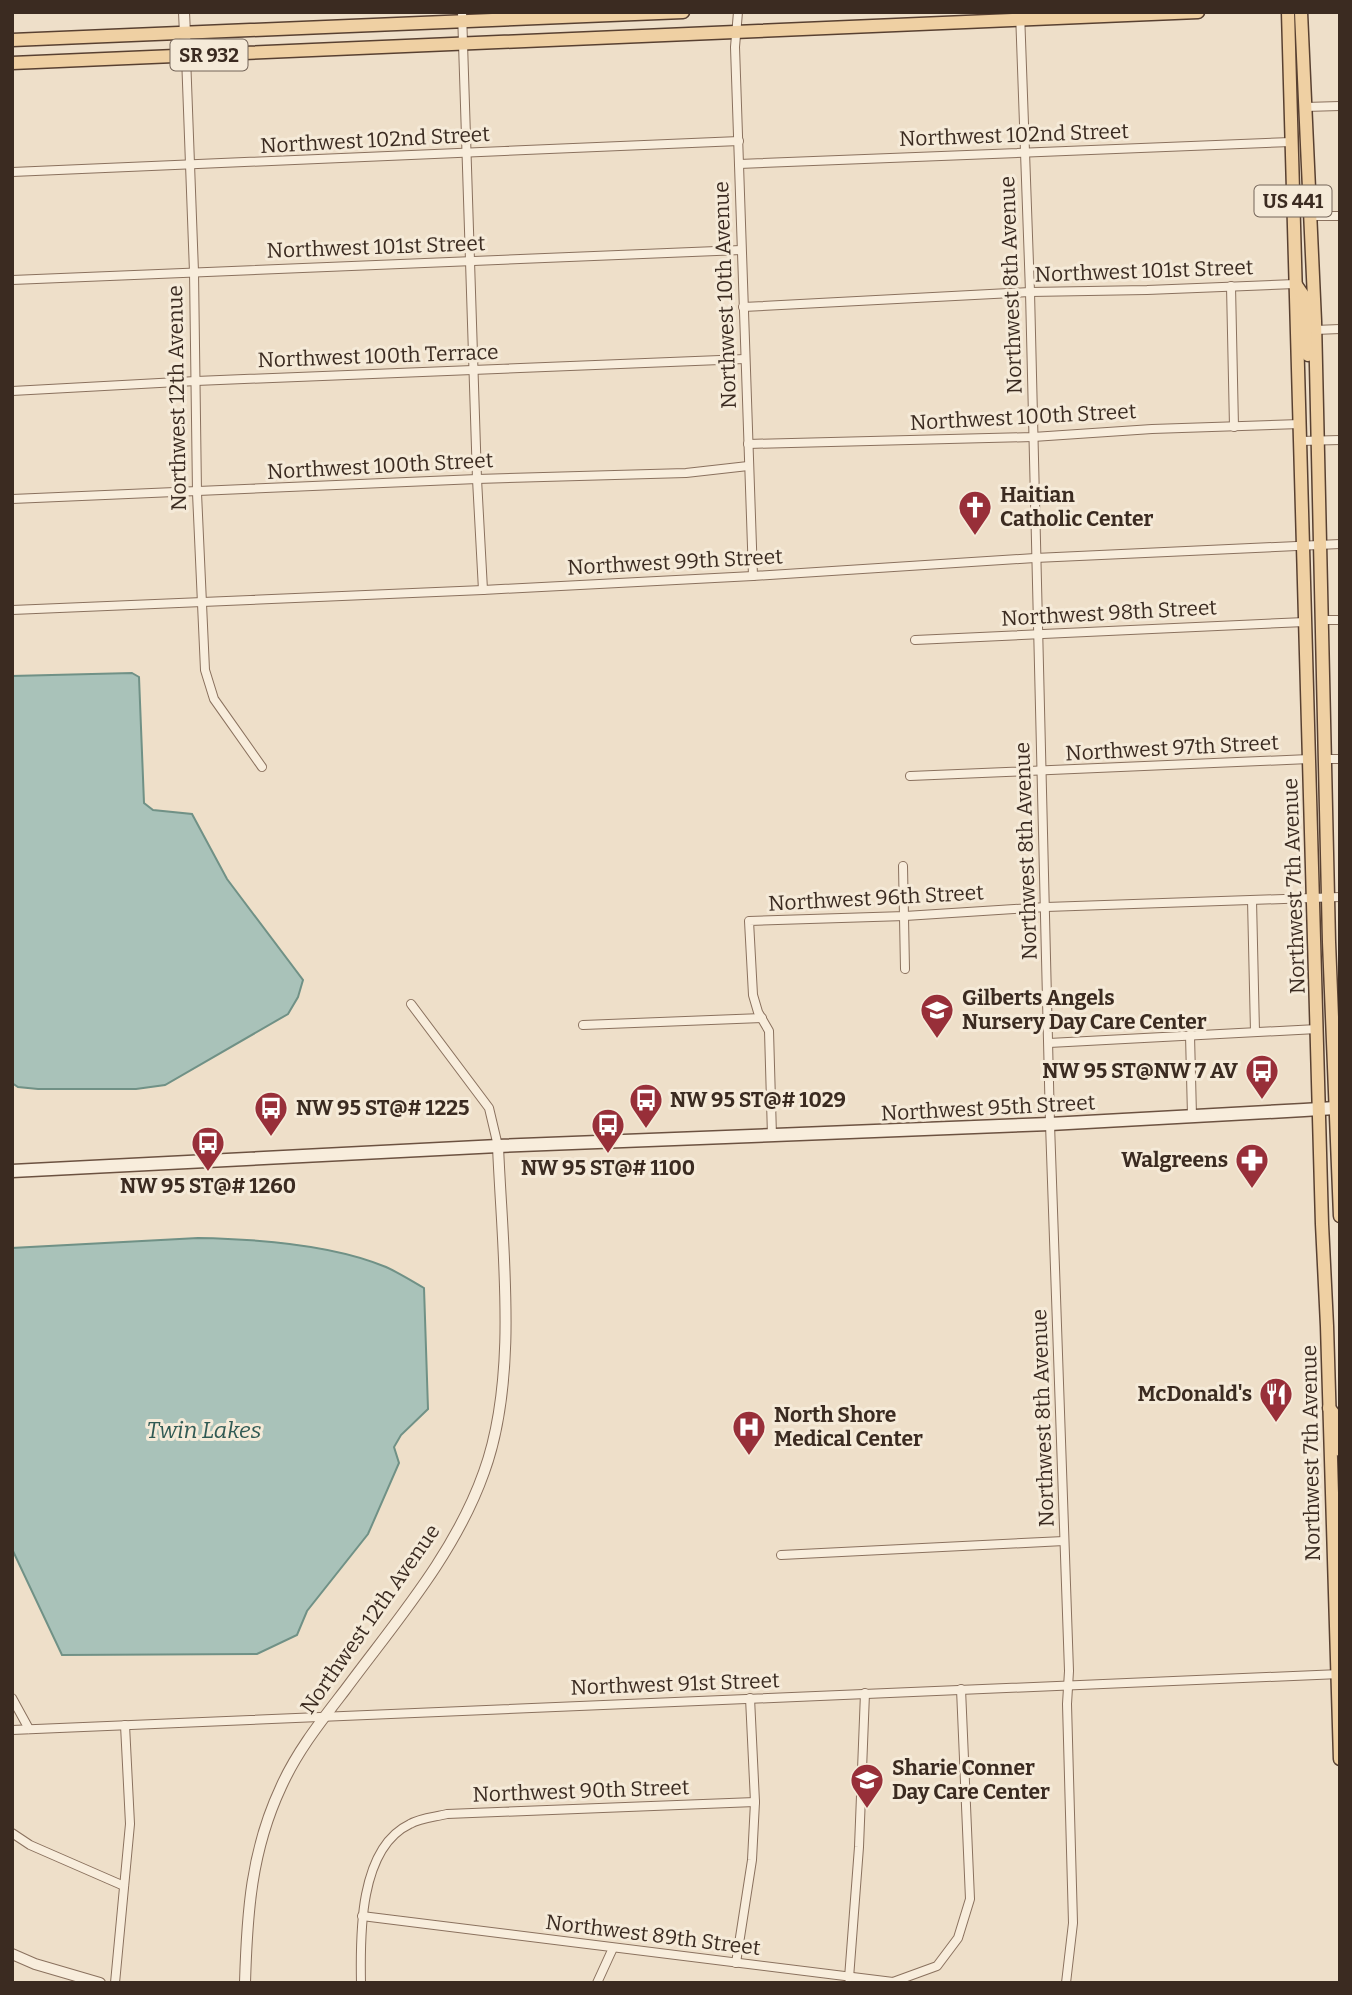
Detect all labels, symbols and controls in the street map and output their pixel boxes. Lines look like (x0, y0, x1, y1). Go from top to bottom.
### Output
road number: SR 932 (170, 40, 248, 70)
street label: Northwest 102nd Street (899, 118, 1130, 152)
street label: Northwest 102nd Street (260, 121, 491, 159)
street label: Northwest 8th Avenue (994, 176, 1028, 394)
street label: Northwest 10th Avenue (708, 181, 742, 409)
road number: US 441 (1254, 186, 1332, 216)
street label: Northwest 101st Street (266, 230, 486, 264)
street label: Northwest 101st Street (1034, 254, 1254, 288)
street label: Northwest 12th Avenue (162, 285, 192, 511)
street label: Northwest 100th Terrace (257, 339, 499, 373)
street label: Northwest 100th Street (909, 398, 1137, 436)
street label: Northwest 100th Street (266, 447, 494, 485)
place label: Haitian Catholic Center (1000, 482, 1153, 532)
church icon: Haitian Catholic Center (956, 488, 994, 537)
street label: Northwest 99th Street (567, 543, 784, 581)
street label: Northwest 98th Street (1000, 594, 1218, 632)
street label: Northwest 97th Street (1065, 729, 1280, 767)
street label: Northwest 8th Avenue (1009, 742, 1043, 960)
street label: Northwest 7th Avenue (1277, 777, 1311, 995)
street label: Northwest 96th Street (768, 879, 985, 917)
place label: Gilberts Angels Nursery Day Care Center (962, 985, 1207, 1035)
school or university icon: Gilberts Angels Nursery Day Care Center (918, 991, 956, 1040)
bus stop icon: NW 95 ST@NW 7 AV (1243, 1052, 1281, 1101)
place label: NW 95 ST@NW 7 AV (1042, 1058, 1238, 1084)
bus stop icon: NW 95 ST@# 1029 (627, 1081, 665, 1130)
place label: NW 95 ST@# 1029 (670, 1087, 846, 1113)
bus stop icon: NW 95 ST@# 1225 (252, 1089, 290, 1138)
street label: Northwest 95th Street (880, 1089, 1096, 1127)
place label: NW 95 ST@# 1225 (296, 1095, 470, 1121)
bus stop icon: NW 95 ST@# 1100 (589, 1106, 627, 1155)
bus stop icon: NW 95 ST@# 1260 (189, 1124, 227, 1173)
pharmacy icon: Walgreens (1233, 1141, 1271, 1190)
place label: Walgreens (1121, 1147, 1228, 1173)
place label: NW 95 ST@# 1100 (521, 1155, 695, 1181)
place label: NW 95 ST@# 1260 (120, 1173, 296, 1199)
street label: Northwest 8th Avenue (1026, 1309, 1060, 1527)
street label: Northwest 7th Avenue (1296, 1345, 1326, 1561)
restaurant icon: McDonald's (1257, 1375, 1295, 1424)
place label: McDonald's (1137, 1381, 1252, 1407)
place label: North Shore Medical Center (774, 1402, 923, 1452)
hospital icon: North Shore Medical Center (730, 1408, 768, 1457)
water label: Twin Lakes (146, 1416, 262, 1444)
street label: Northwest 12th Avenue (295, 1519, 445, 1719)
street label: Northwest 91st Street (570, 1667, 780, 1701)
place label: Sharie Conner Day Care Center (892, 1755, 1050, 1805)
school or university icon: Sharie Conner Day Care Center (848, 1761, 886, 1810)
street label: Northwest 90th Street (472, 1774, 690, 1808)
street label: Northwest 89th Street (544, 1909, 762, 1961)

